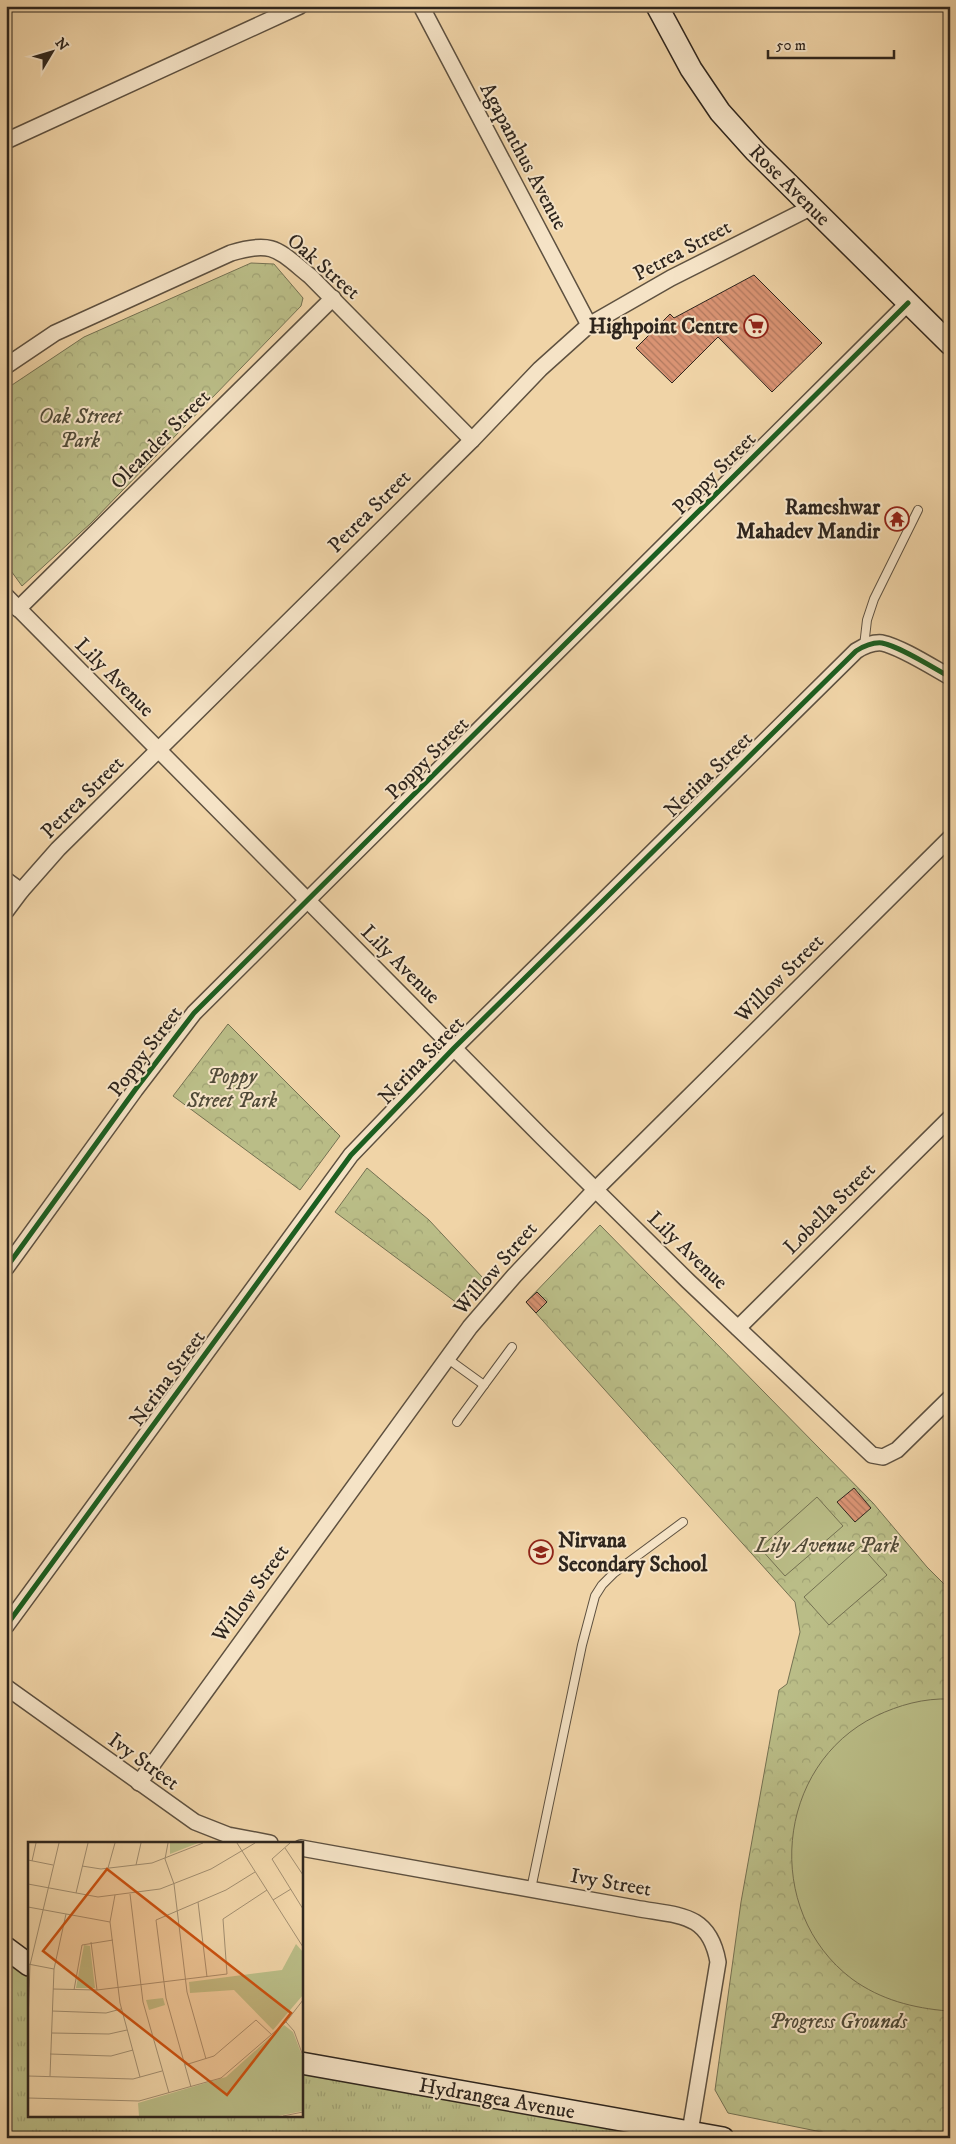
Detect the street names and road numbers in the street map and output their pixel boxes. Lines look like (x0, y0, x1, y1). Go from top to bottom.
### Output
street label: Agapanthus Avenue (473, 79, 573, 235)
street label: Rose Avenue (743, 139, 836, 232)
street label: Petrea Street (629, 214, 736, 287)
street label: Oak Street (281, 228, 365, 306)
street label: Oleander Street (105, 384, 216, 495)
street label: Poppy Street (668, 426, 762, 521)
street label: Petrea Street (323, 465, 417, 559)
street label: Lily Avenue (69, 633, 160, 723)
street label: Poppy Street (381, 711, 475, 806)
street label: Nerina Street (659, 726, 758, 823)
street label: Petrea Street (36, 751, 130, 845)
street label: Lily Avenue (355, 920, 446, 1010)
street label: Willow Street (729, 929, 830, 1029)
street label: Poppy Street (103, 1001, 189, 1102)
street label: Nerina Street (373, 1011, 470, 1110)
street label: Lobella Street (778, 1157, 881, 1260)
street label: Lily Avenue (642, 1206, 733, 1296)
street label: Willow Street (448, 1217, 543, 1321)
street label: Nerina Street (124, 1325, 212, 1432)
street label: Willow Street (206, 1539, 295, 1649)
street label: Ivy Street (103, 1727, 184, 1796)
street label: Ivy Street (568, 1863, 654, 1903)
street label: Hydrangea Avenue (417, 2072, 577, 2126)

